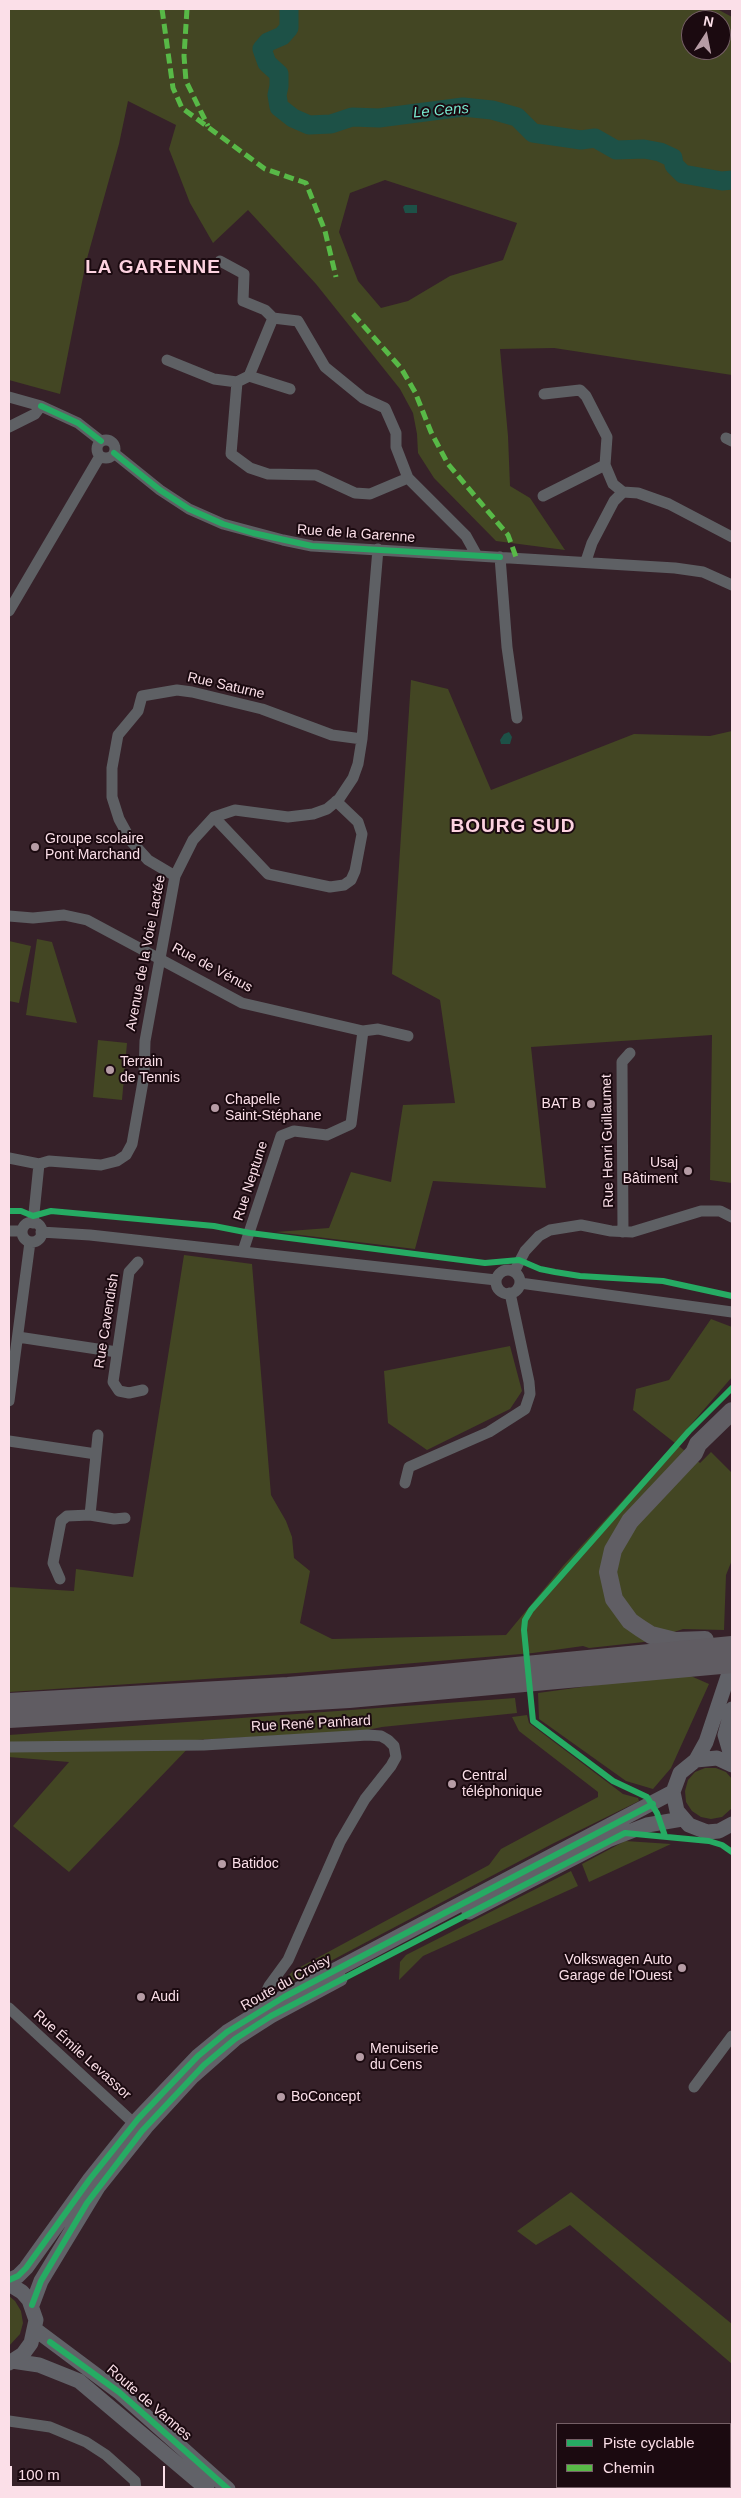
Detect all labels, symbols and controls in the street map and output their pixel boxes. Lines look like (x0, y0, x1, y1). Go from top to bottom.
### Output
north arrow (681, 10, 731, 60)
text: N (702, 12, 715, 30)
water label: Le Cens (412, 100, 470, 122)
district label: LA GARENNE (84, 257, 222, 279)
street label: Rue de la Garenne (296, 521, 416, 547)
street label: Rue Saturne (186, 669, 266, 703)
district label: BOURG SUD (449, 816, 577, 838)
place label: Groupe scolaire Pont Marchand (45, 831, 144, 864)
marker: Groupe scolaire Pont Marchand (29, 841, 41, 853)
street label: Avenue de la Voie Lactée (123, 874, 169, 1032)
street label: Rue de Vénus (169, 940, 255, 996)
place label: Terrain de Tennis (120, 1054, 180, 1086)
marker: Terrain de Tennis (104, 1064, 116, 1076)
street label: Rue Henri Guillaumet (598, 1074, 618, 1208)
place label: Chapelle Saint-Stéphane (225, 1092, 322, 1124)
place label: BAT B (542, 1096, 581, 1112)
marker: BAT B (585, 1098, 597, 1110)
marker: Chapelle Saint-Stéphane (209, 1102, 221, 1114)
street label: Rue Neptune (230, 1139, 272, 1223)
place label: Usaj Bâtiment (623, 1155, 678, 1188)
marker: Usaj Bâtiment (682, 1165, 694, 1177)
street label: Rue Cavendish (91, 1272, 123, 1370)
street label: Rue René Panhard (251, 1712, 371, 1736)
place label: Central téléphonique (462, 1768, 542, 1800)
marker: Central téléphonique (446, 1778, 458, 1790)
place label: Batidoc (232, 1856, 279, 1872)
marker: Batidoc (216, 1858, 228, 1870)
street label: Route du Croisy (238, 1951, 334, 2015)
place label: Volkswagen Auto Garage de l'Ouest (559, 1952, 672, 1984)
marker: Volkswagen Auto Garage de l'Ouest (676, 1962, 688, 1974)
place label: Audi (151, 1989, 179, 2005)
marker: Audi (135, 1991, 147, 2003)
street label: Rue Émile Levassor (30, 2007, 134, 2103)
place label: Menuiserie du Cens (370, 2041, 438, 2074)
marker: Menuiserie du Cens (354, 2051, 366, 2063)
place label: BoConcept (291, 2089, 360, 2105)
marker: BoConcept (275, 2091, 287, 2103)
street label: Route de Vannes (103, 2362, 195, 2444)
legend (556, 2423, 731, 2488)
text: Piste cyclable (603, 2434, 695, 2451)
scale bar (12, 2456, 168, 2488)
text: Chemin (603, 2459, 655, 2476)
text: 100 m (18, 2466, 60, 2483)

